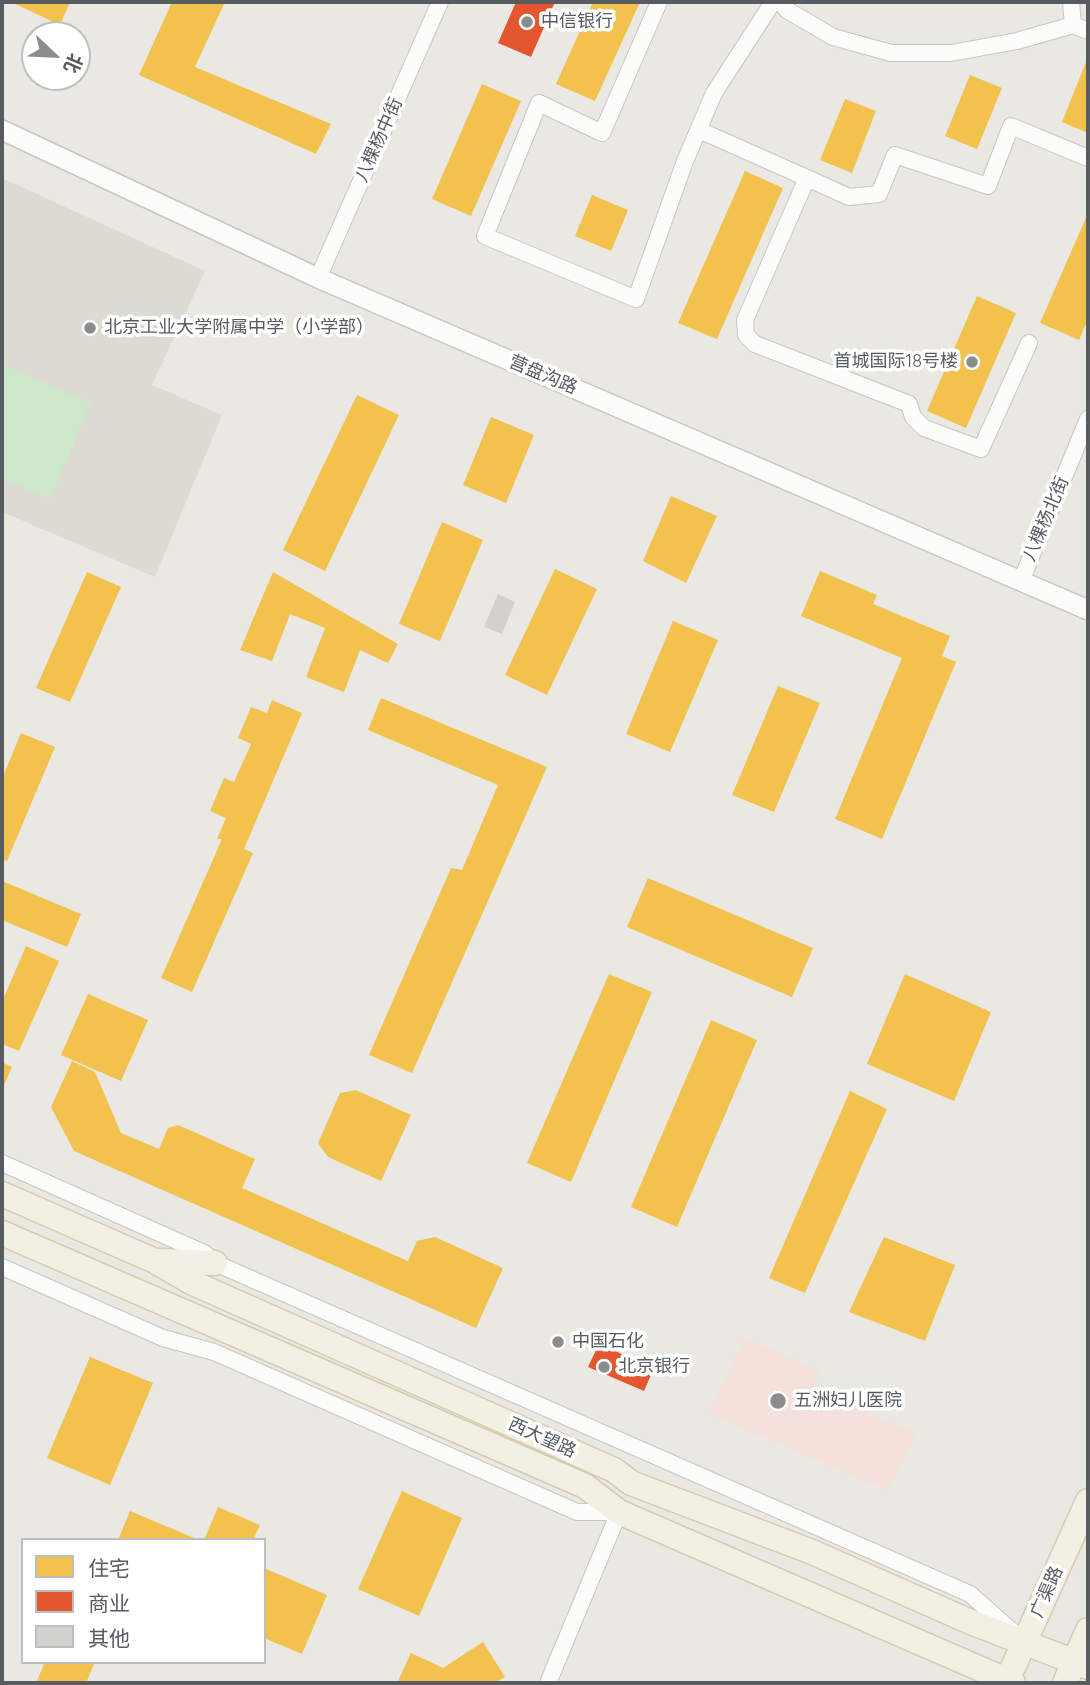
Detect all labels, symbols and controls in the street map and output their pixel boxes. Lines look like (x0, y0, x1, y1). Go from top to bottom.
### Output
place label: 中信银行 (541, 11, 613, 33)
marker: 中信银行 (519, 14, 535, 30)
north arrow (21, 21, 91, 91)
text: 北 (59, 50, 88, 77)
street label: 八棵杨中街 (351, 94, 407, 186)
place label: 北京工业大学附属中学（小学部） (104, 317, 374, 339)
marker: 北京工业大学附属中学（小学部） (82, 320, 98, 336)
street label: 营盘沟路 (506, 351, 580, 399)
place label: 首城国际18号楼 (834, 351, 958, 373)
marker: 首城国际18号楼 (964, 354, 980, 370)
street label: 八棵杨北街 (1018, 473, 1074, 565)
place label: 中国石化 (572, 1331, 644, 1353)
marker: 中国石化 (550, 1334, 566, 1350)
place label: 北京银行 (618, 1356, 690, 1378)
marker: 北京银行 (596, 1359, 612, 1375)
place label: 五洲妇儿医院 (794, 1390, 902, 1412)
marker: 五洲妇儿医院 (768, 1391, 788, 1411)
street label: 西大望路 (505, 1413, 579, 1463)
legend (21, 1538, 266, 1664)
text: 住宅 (88, 1555, 130, 1581)
street label: 广渠路 (1026, 1563, 1068, 1621)
text: 商业 (88, 1590, 130, 1616)
text: 其他 (88, 1625, 130, 1651)

